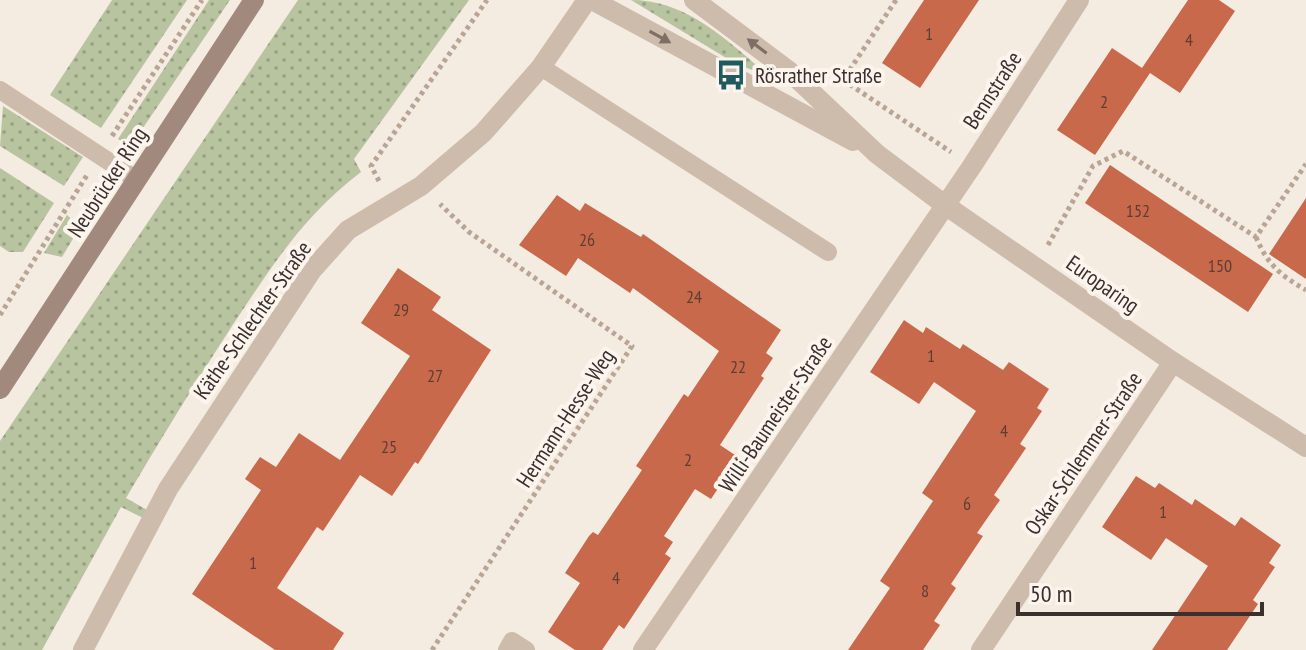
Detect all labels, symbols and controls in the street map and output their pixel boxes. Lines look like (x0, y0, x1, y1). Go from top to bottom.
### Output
house number: 1 (925, 22, 933, 45)
house number: 4 (1185, 28, 1193, 51)
one-way arrow (649, 31, 672, 44)
one-way arrow (747, 39, 767, 55)
street label: Bennstraße (957, 46, 1027, 134)
bus stop icon: Rösrather Straße (714, 58, 748, 92)
place label: Rösrather Straße (755, 61, 882, 89)
house number: 2 (1100, 90, 1108, 113)
street label: Neubrücker Ring (61, 122, 153, 242)
house number: 152 (1126, 199, 1150, 222)
house number: 26 (579, 228, 595, 251)
street label: Käthe-Schlechter-Straße (187, 235, 317, 405)
street label: Europaring (1061, 249, 1145, 319)
house number: 150 (1208, 254, 1232, 277)
house number: 24 (686, 285, 702, 308)
house number: 29 (393, 298, 409, 321)
street label: Willi-Baumeister-Straße (712, 330, 838, 498)
street label: Hermann-Hesse-Weg (510, 344, 620, 492)
house number: 1 (927, 344, 935, 367)
house number: 22 (730, 355, 746, 378)
house number: 27 (427, 364, 443, 387)
street label: Oskar-Schlemmer-Straße (1018, 366, 1148, 540)
house number: 4 (1000, 419, 1008, 442)
house number: 25 (381, 435, 397, 458)
house number: 2 (684, 448, 692, 471)
house number: 6 (963, 492, 971, 515)
house number: 1 (1159, 500, 1167, 523)
house number: 1 (249, 551, 257, 574)
house number: 4 (612, 566, 620, 589)
scale bar (1018, 566, 1262, 616)
text: 50 m (1030, 578, 1072, 609)
house number: 8 (921, 579, 929, 602)

